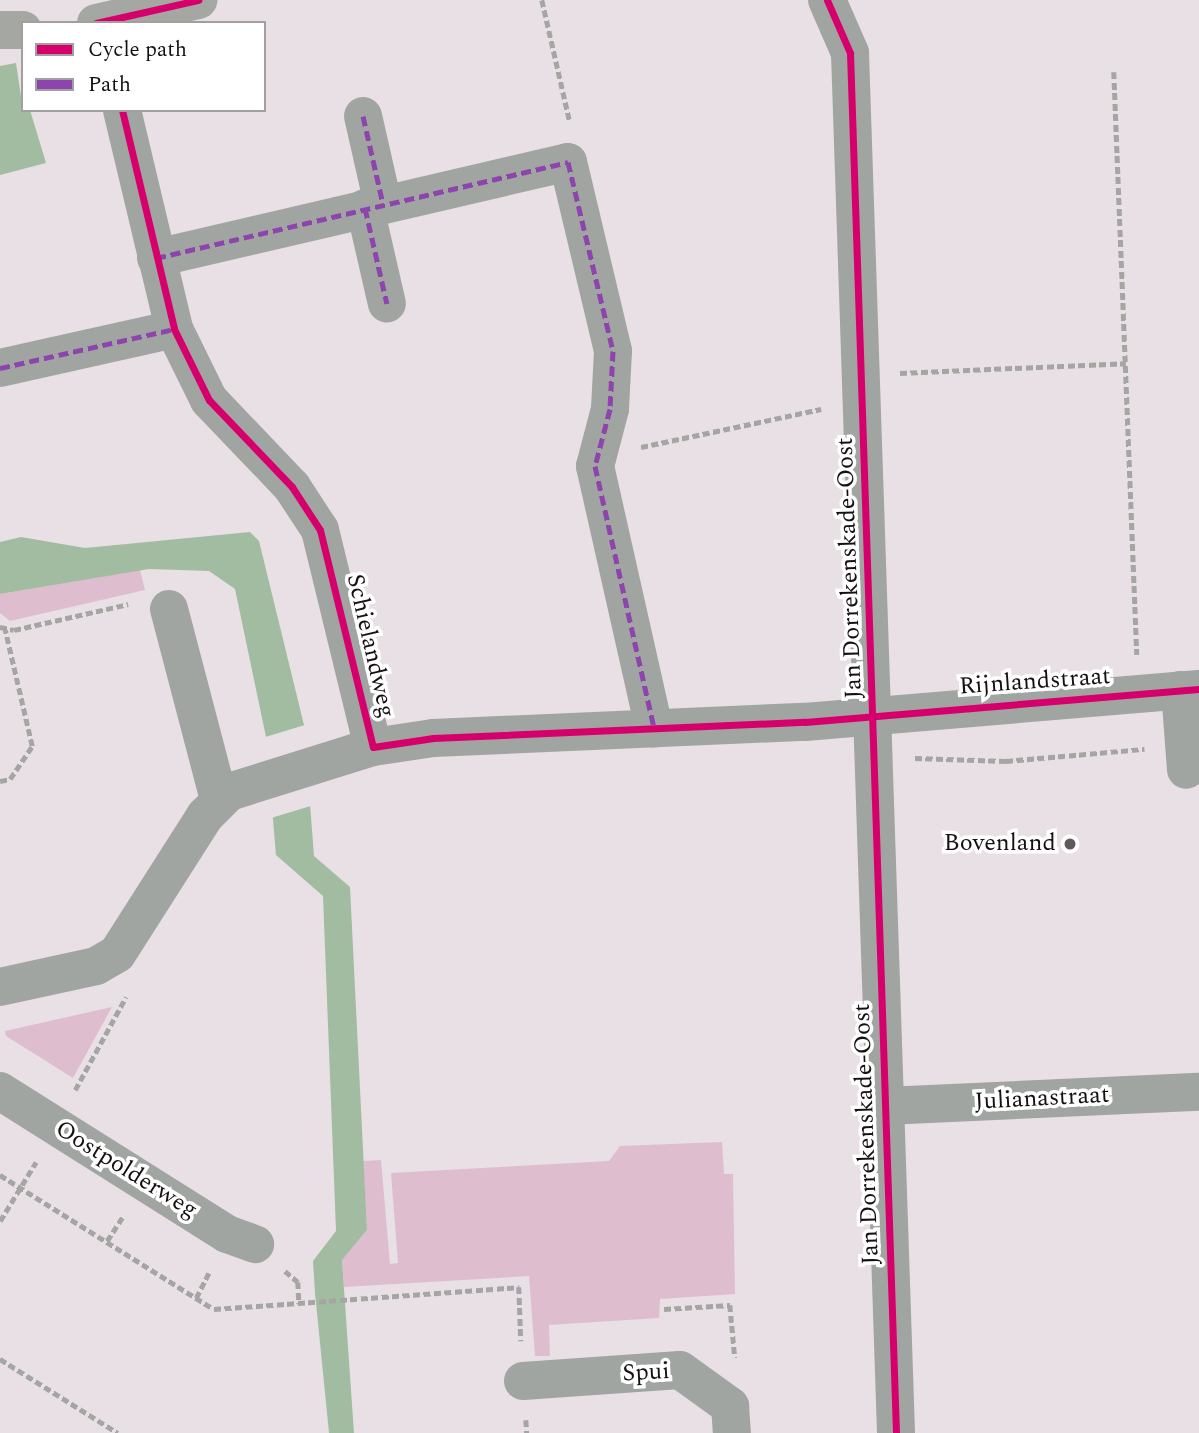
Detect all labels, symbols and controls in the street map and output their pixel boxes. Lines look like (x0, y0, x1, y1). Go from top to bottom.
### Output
legend (21, 21, 266, 112)
text: Cycle path (88, 34, 187, 66)
text: Path (88, 69, 131, 101)
street label: Jan Dorrekenskade-Oost (831, 437, 869, 699)
street label: Schielandweg (339, 571, 401, 721)
street label: Rijnlandstraat (958, 662, 1112, 702)
place label: Bovenland (944, 830, 1056, 858)
marker: Bovenland (1062, 836, 1078, 852)
street label: Jan Dorrekenskade-Oost (848, 1003, 886, 1265)
street label: Julianastraat (974, 1081, 1110, 1117)
street label: Oostpolderweg (50, 1115, 202, 1225)
street label: Spui (622, 1357, 670, 1389)

